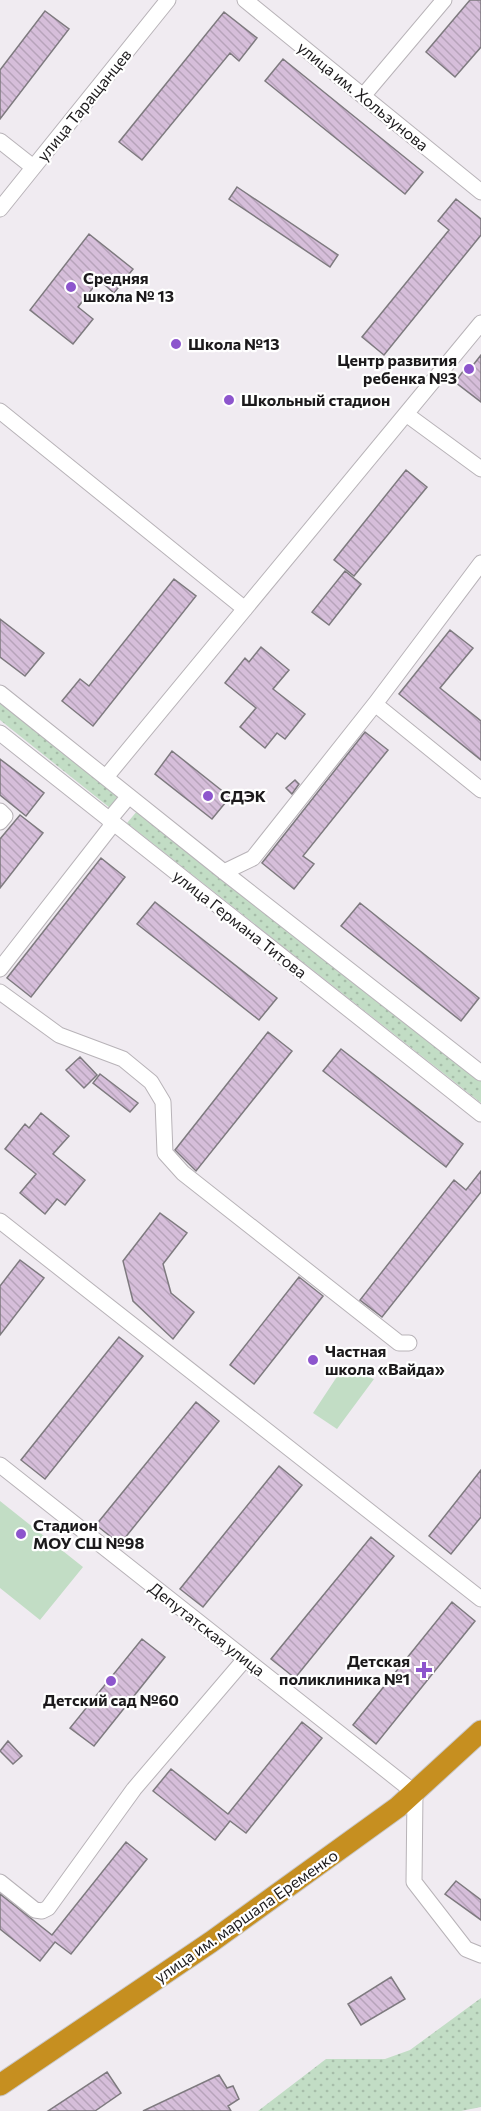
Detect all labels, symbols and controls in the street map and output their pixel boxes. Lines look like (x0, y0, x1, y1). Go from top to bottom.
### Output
street label: улица им. Хользунова (294, 37, 433, 154)
street label: улица Таращанцев (33, 45, 135, 165)
place label: Средняя школа № 13 (83, 268, 174, 305)
marker: Средняя школа № 13 (64, 280, 78, 294)
place label: Школа №13 (188, 334, 280, 353)
marker: Школа №13 (169, 337, 183, 351)
place label: Центр развития ребенка №3 (337, 350, 457, 387)
marker: Центр развития ребенка №3 (462, 362, 476, 376)
place label: Школьный стадион (241, 390, 390, 409)
marker: Школьный стадион (222, 393, 236, 407)
place label: СДЭК (220, 786, 266, 805)
marker: СДЭК (201, 789, 215, 803)
street label: улица Германа Титова (170, 865, 311, 982)
place label: Частная школа «Вайда» (325, 1341, 445, 1378)
marker: Частная школа «Вайда» (306, 1353, 320, 1367)
place label: Стадион МОУ СШ №98 (33, 1515, 144, 1552)
marker: Стадион МОУ СШ №98 (14, 1527, 28, 1541)
street label: Депутатская улица (146, 1578, 269, 1680)
place label: Детская поликлиника №1 (279, 1651, 410, 1688)
marker: Детская поликлиника №1 (415, 1661, 433, 1679)
marker: Детский сад №60 (104, 1674, 118, 1688)
place label: Детский сад №60 (43, 1690, 179, 1709)
street label: улица им. маршала Еременко (150, 1845, 341, 1986)

